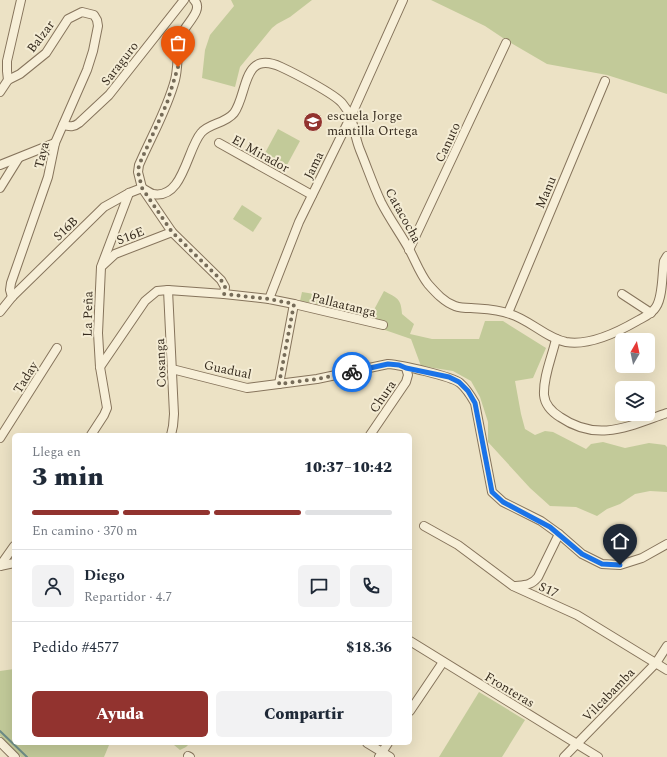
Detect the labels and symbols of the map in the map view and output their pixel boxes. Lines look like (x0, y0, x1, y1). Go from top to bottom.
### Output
street label: Balzar (22, 16, 60, 57)
pin (161, 26, 195, 67)
street label: Saraguro (96, 37, 144, 90)
place label: escuela Jorge mantilla Ortega (327, 106, 418, 141)
school or university icon: escuela Jorge mantilla Ortega (302, 111, 324, 133)
street label: Canuto (430, 119, 466, 166)
street label: El Mirador (228, 130, 293, 178)
street label: Taya (29, 139, 55, 171)
street label: Jama (299, 148, 329, 183)
street label: Manu (530, 173, 562, 212)
street label: Catacocha (380, 184, 427, 247)
street label: S16B (49, 212, 83, 246)
street label: S16E (114, 222, 147, 250)
street label: Pallaatanga (309, 287, 379, 323)
street label: La Peña (78, 290, 98, 337)
north arrow (615, 333, 655, 373)
street label: Cosanga (150, 337, 172, 388)
courier (332, 352, 372, 392)
street label: Guadual (202, 355, 254, 385)
street label: Taday (8, 357, 44, 397)
street label: Chura (364, 376, 402, 417)
pin (603, 524, 637, 565)
street label: S17 (535, 577, 562, 603)
street label: Vilcabamba (578, 663, 640, 726)
street label: Fronteras (481, 667, 538, 713)

